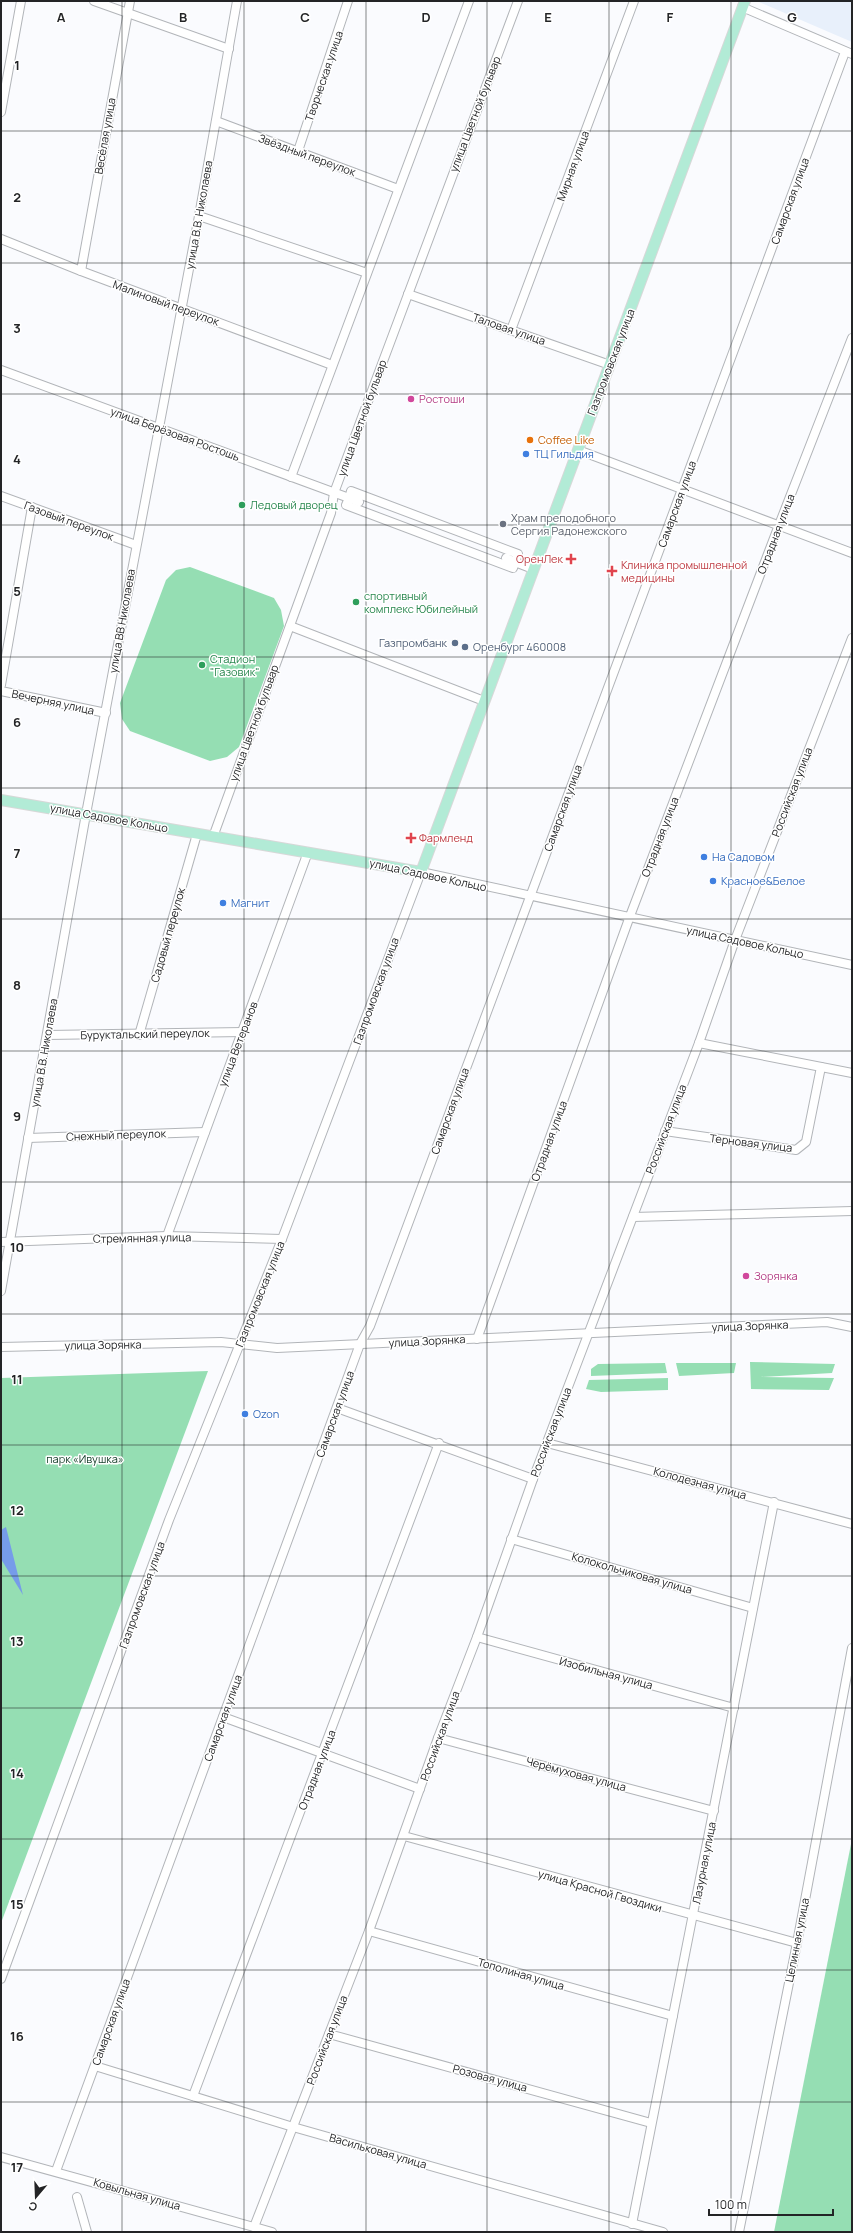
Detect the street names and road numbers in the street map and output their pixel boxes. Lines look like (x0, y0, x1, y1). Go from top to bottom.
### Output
street label: Творческая улица (301, 29, 346, 123)
street label: улица Цветной бульвар (446, 53, 504, 174)
street label: Весёлая улица (90, 96, 119, 175)
street label: Мирная улица (553, 129, 592, 203)
street label: Звёздный переулок (256, 130, 358, 179)
street label: Самарская улица (767, 155, 812, 246)
street label: улица В.В. Николаева (182, 159, 215, 271)
street label: Малиновый переулок (111, 276, 222, 329)
street label: Газпромовская улица (583, 306, 638, 417)
street label: Таловая улица (471, 309, 548, 348)
street label: улица Цветной бульвар (333, 357, 390, 478)
street label: улица Берёзовая Ростошь (108, 403, 242, 464)
street label: Самарская улица (654, 458, 699, 549)
street label: Отрадная улица (753, 492, 798, 576)
street label: Газовый переулок (22, 497, 117, 544)
street label: улица ВВ Николаева (105, 568, 138, 674)
street label: улица Цветной бульвар (225, 662, 282, 783)
street label: Вечерняя улица (10, 685, 96, 718)
street label: Российская улица (768, 745, 816, 839)
street label: Самарская улица (540, 762, 585, 853)
street label: Отрадная улица (637, 795, 682, 879)
street label: улица Садовое Кольцо (49, 800, 170, 835)
street label: улица Садовое Кольцо (368, 855, 488, 894)
street label: Садовый переулок (147, 885, 188, 984)
street label: улица Садовое Кольцо (685, 922, 805, 961)
street label: Газпромовская улица (349, 935, 402, 1047)
street label: улица В.В. Николаева (27, 997, 60, 1109)
street label: улица Ветеранов (214, 999, 261, 1088)
street label: Буруктальский переулок (80, 1025, 210, 1042)
street label: Самарская улица (427, 1065, 472, 1156)
street label: Российская улица (642, 1082, 690, 1176)
street label: Отрадная улица (527, 1098, 570, 1183)
street label: Снежный переулок (66, 1125, 167, 1144)
street label: Терновая улица (709, 1130, 793, 1155)
street label: Стремянная улица (93, 1229, 191, 1246)
street label: Газпромовская улица (231, 1239, 288, 1349)
street label: улица Зорянка (711, 1317, 789, 1334)
street label: улица Зорянка (388, 1331, 466, 1350)
street label: улица Зорянка (64, 1336, 142, 1353)
street label: Самарская улица (312, 1368, 357, 1459)
street label: Российская улица (527, 1385, 575, 1479)
street label: Колодезная улица (652, 1463, 748, 1502)
street label: Газпромовская улица (115, 1539, 168, 1651)
street label: Колокольчиковая улица (570, 1548, 694, 1597)
street label: Изобильная улица (558, 1653, 655, 1692)
street label: Самарская улица (200, 1672, 245, 1763)
street label: Российская улица (416, 1689, 463, 1783)
street label: Отрадная улица (294, 1728, 339, 1812)
street label: Черёмуховая улица (524, 1753, 628, 1794)
street label: Лазурная улица (688, 1820, 719, 1905)
street label: улица Красной Гвоздики (536, 1866, 664, 1915)
street label: Целинная улица (781, 1897, 812, 1983)
street label: Тополиная улица (476, 1954, 566, 1993)
street label: Самарская улица (88, 1976, 133, 2067)
street label: Российская улица (303, 1993, 351, 2087)
street label: Розовая улица (451, 2060, 529, 2095)
street label: Васильковая улица (328, 2129, 429, 2172)
street label: Ковыльная улица (92, 2174, 182, 2213)

